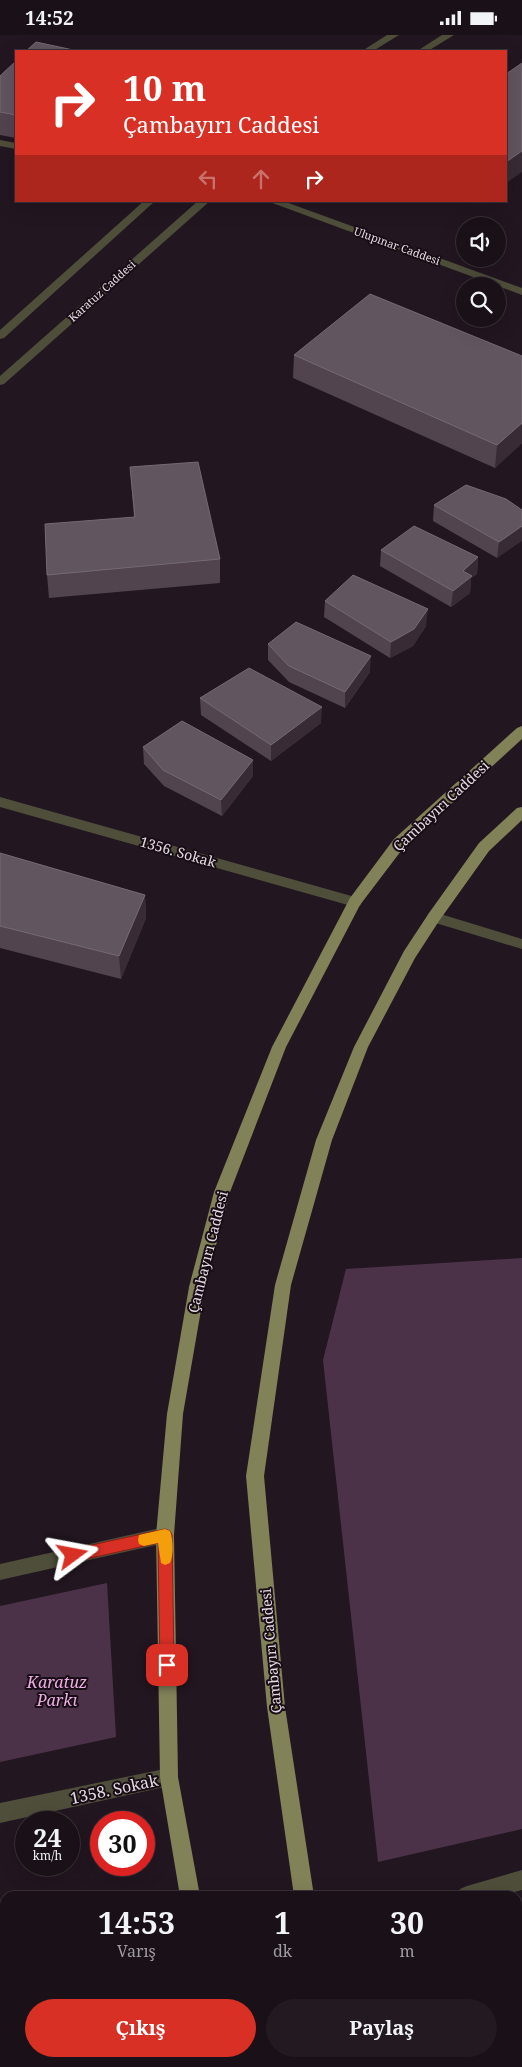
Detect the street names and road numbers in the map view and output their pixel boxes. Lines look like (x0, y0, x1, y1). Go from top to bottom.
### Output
street label: Ulupınar Caddesi (352, 223, 443, 268)
street label: Karatuz Caddesi (65, 256, 139, 325)
street label: Çambayırı Caddesi (388, 756, 493, 855)
street label: 1356. Sokak (138, 832, 219, 872)
street label: Çambayırı Caddesi (183, 1188, 232, 1315)
street label: Çambayırı Caddesi (256, 1587, 285, 1714)
street label: 1358. Sokak (68, 1769, 161, 1809)

